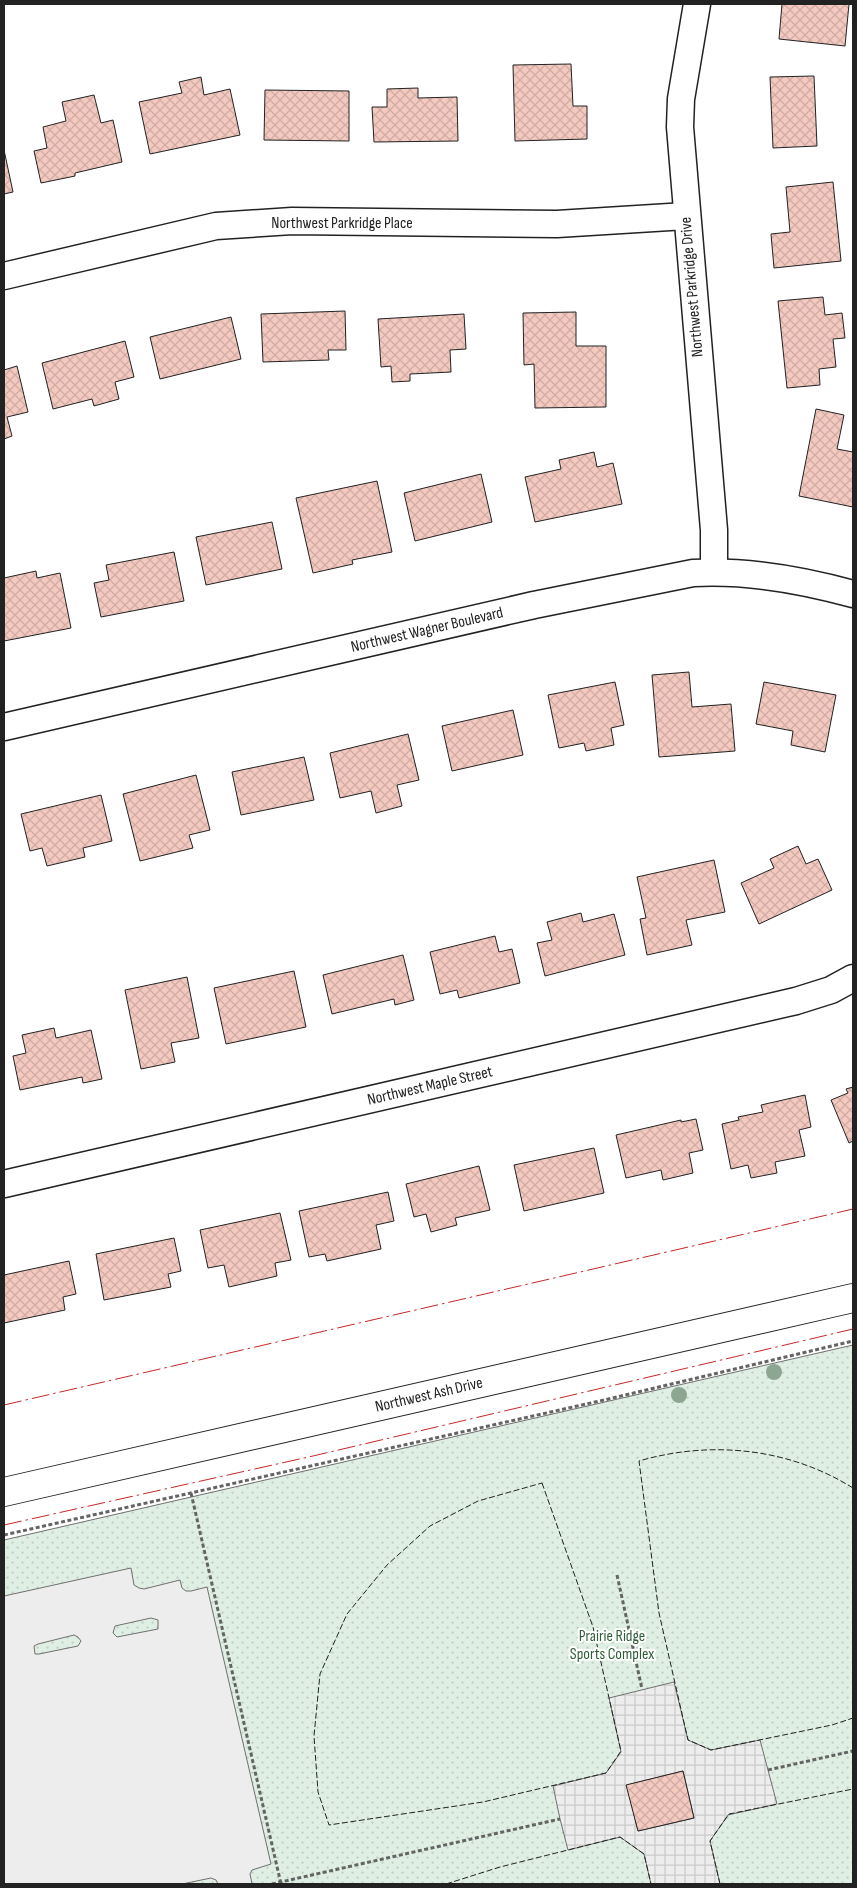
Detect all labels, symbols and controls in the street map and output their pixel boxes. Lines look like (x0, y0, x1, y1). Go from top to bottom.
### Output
street label: Northwest Parkridge Place (271, 214, 413, 233)
street label: Northwest Parkridge Drive (676, 216, 708, 358)
street label: Northwest Wagner Boulevard (349, 603, 505, 657)
street label: Northwest Maple Street (366, 1062, 495, 1110)
street label: Northwest Ash Drive (373, 1373, 485, 1417)
park label: Prairie Ridge Sports Complex (570, 1627, 654, 1664)

